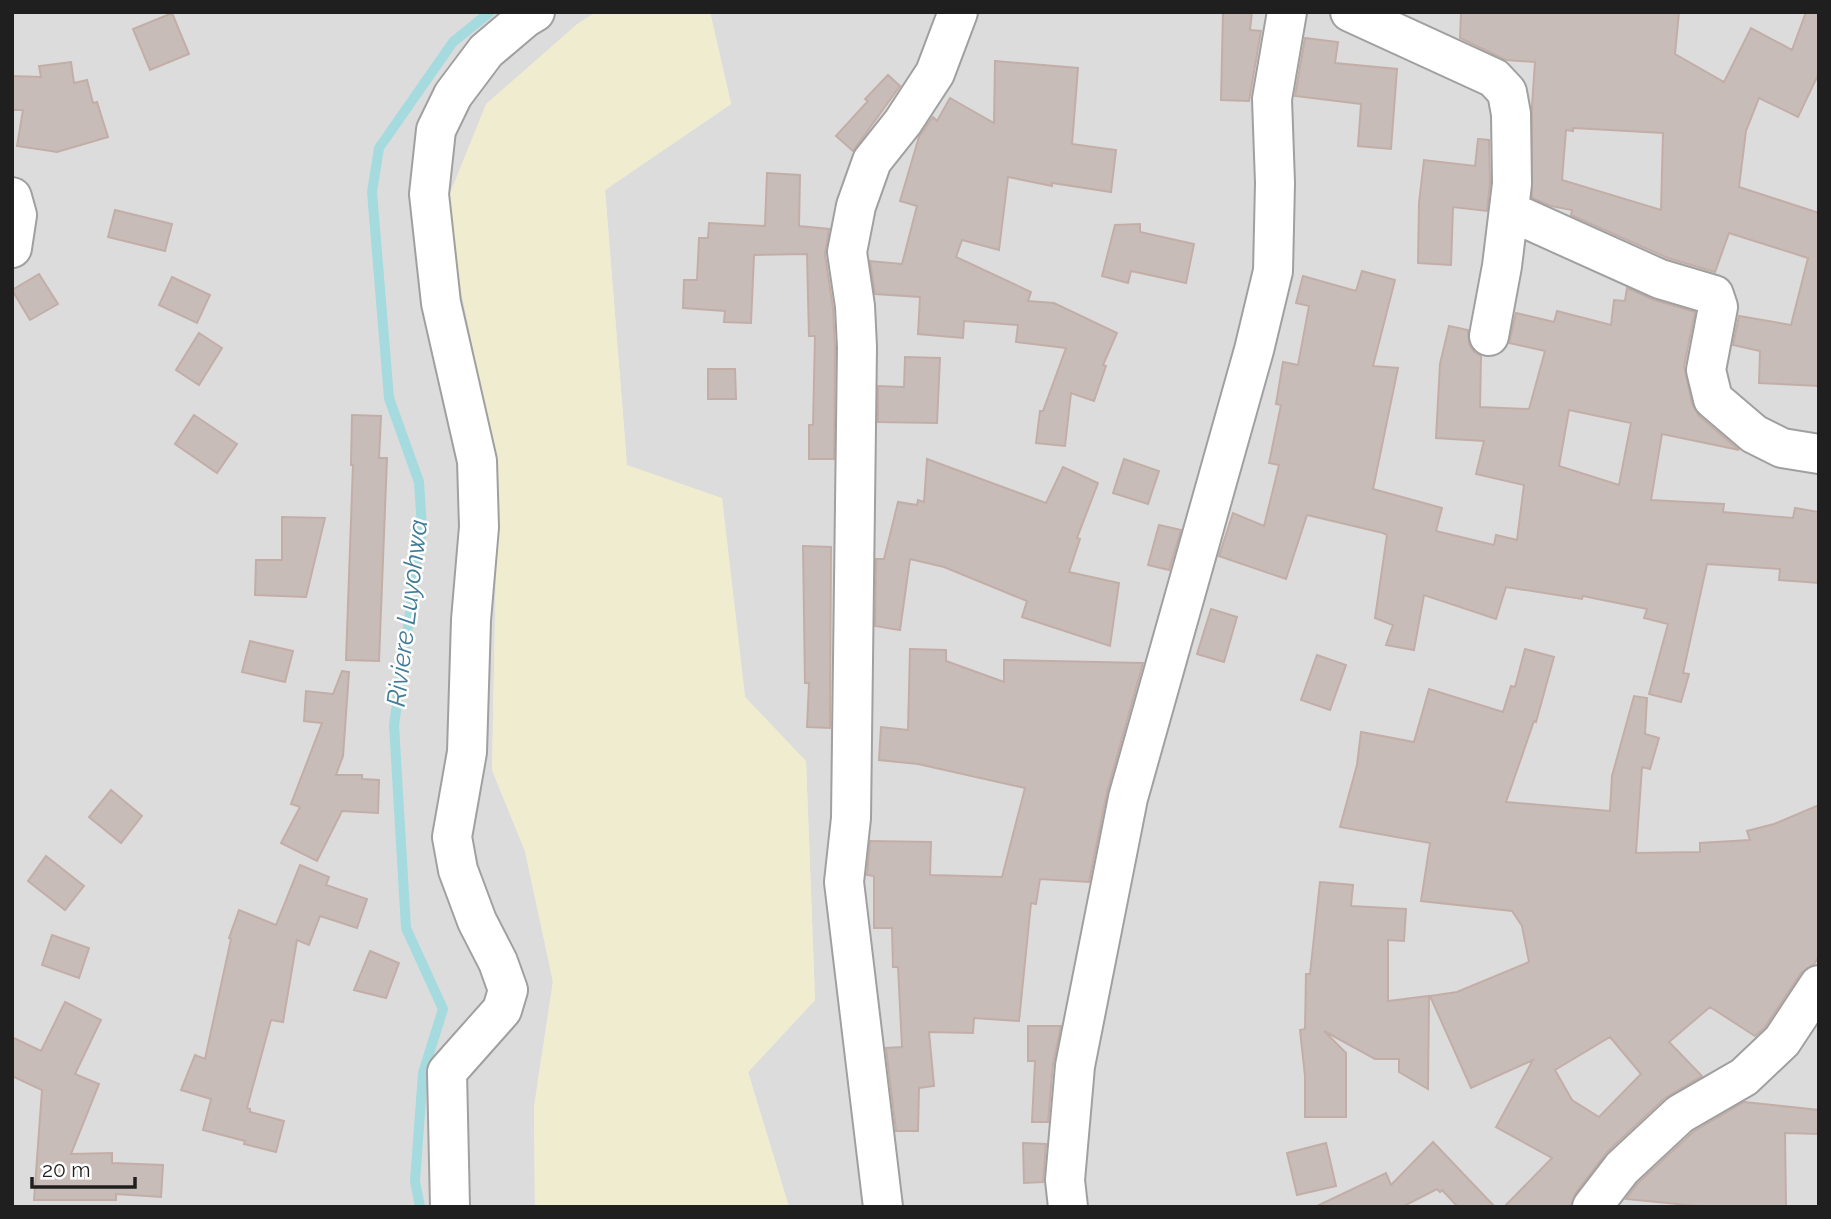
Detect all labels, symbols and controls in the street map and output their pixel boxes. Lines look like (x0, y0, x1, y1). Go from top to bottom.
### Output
water label: Riviere Luyohwa (381, 518, 433, 708)
scale bar (32, 1146, 135, 1190)
text: 20 m (42, 1157, 90, 1182)

